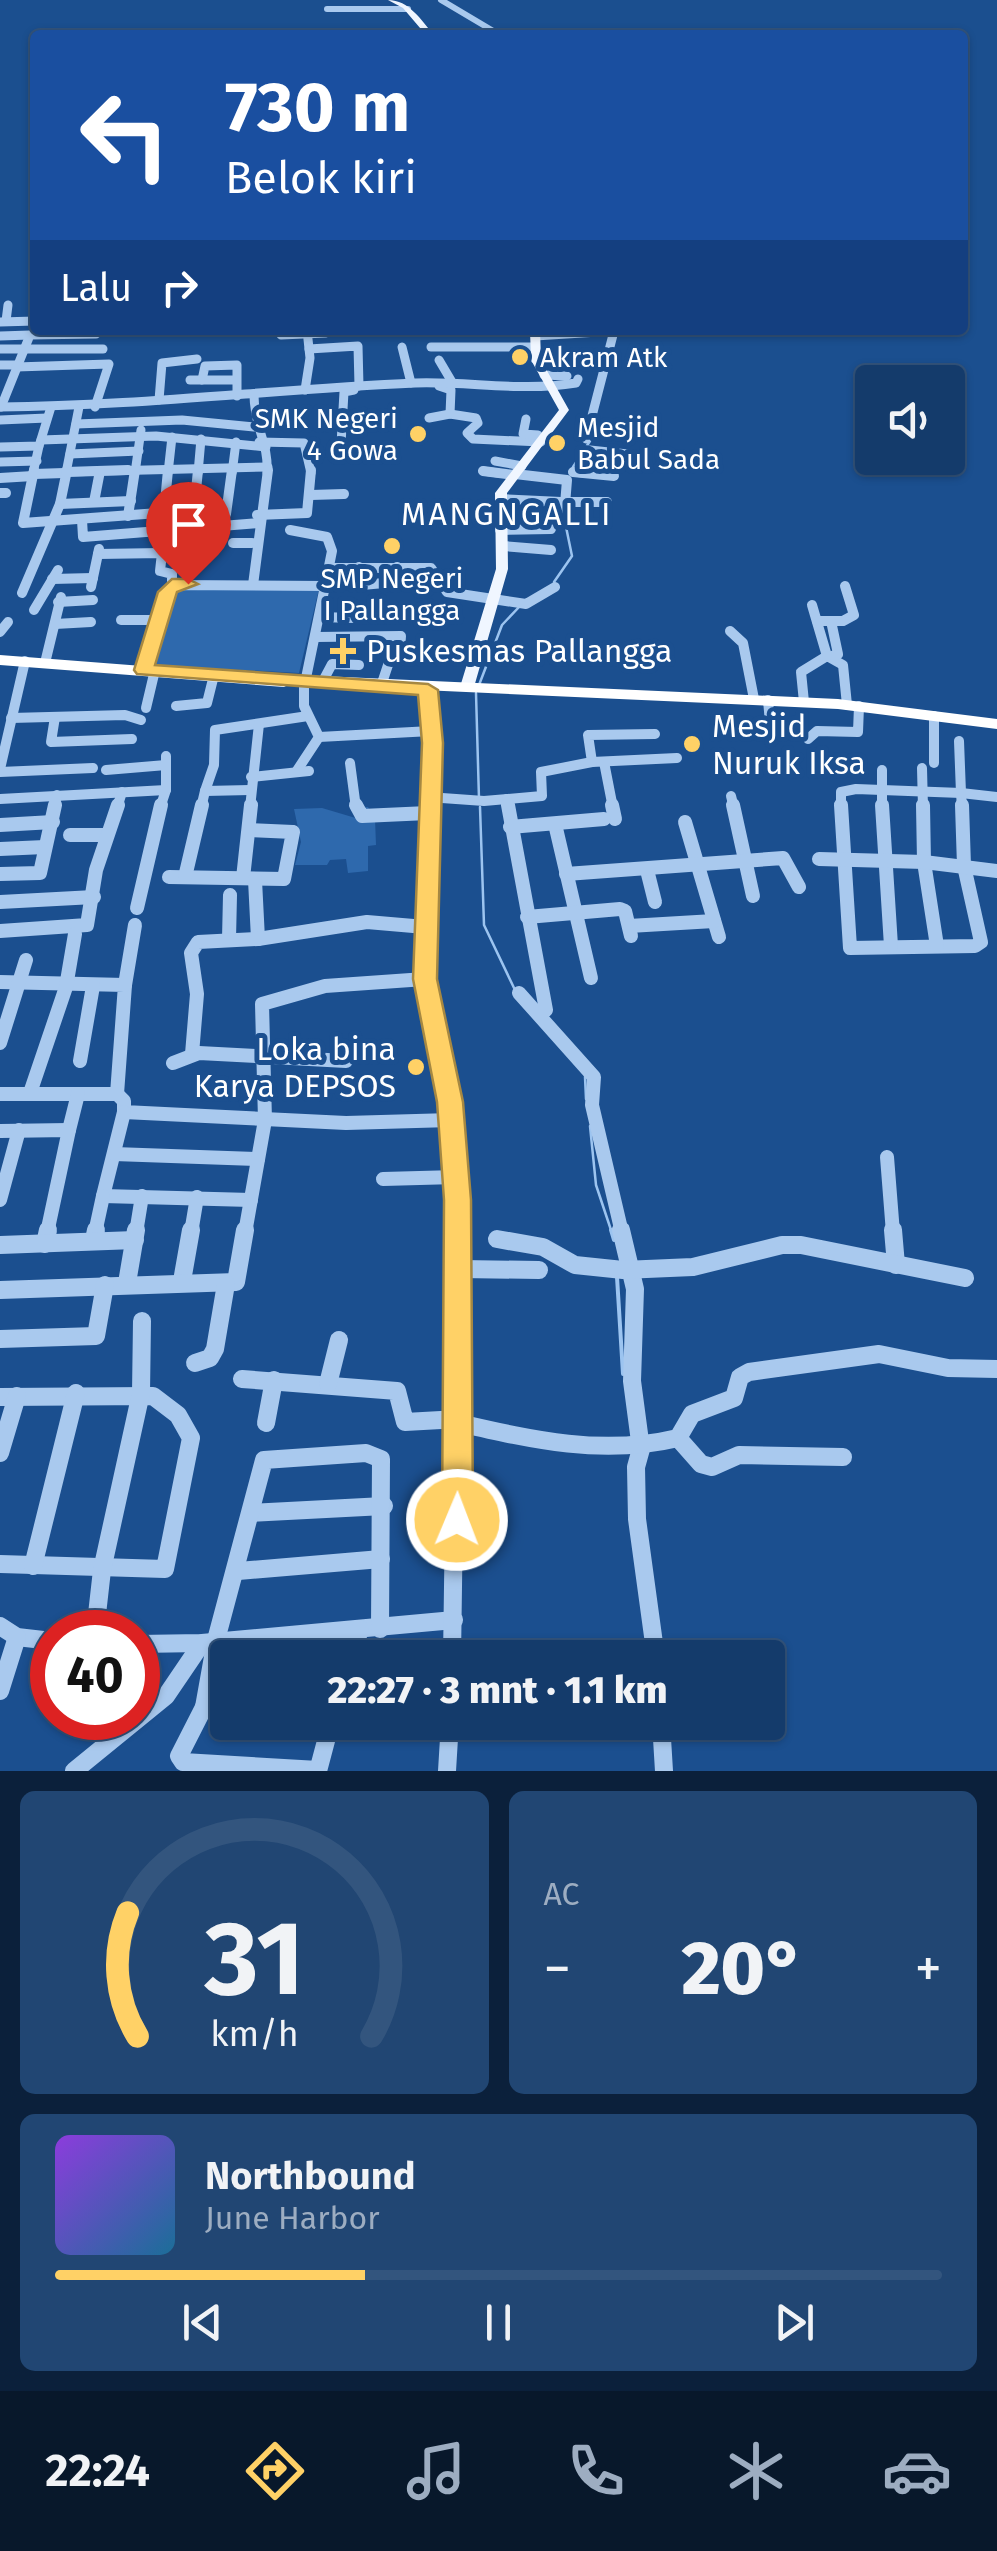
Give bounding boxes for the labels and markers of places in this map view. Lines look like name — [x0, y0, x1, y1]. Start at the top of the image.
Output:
place label: Akram Atk — [540, 341, 668, 374]
marker: Akram Atk — [509, 346, 531, 368]
place label: SMK Negeri 4 Gowa — [255, 402, 398, 467]
place label: Mesjid Babul Sada — [577, 411, 720, 476]
marker: SMK Negeri 4 Gowa — [407, 423, 429, 445]
marker: Mesjid Babul Sada — [546, 432, 568, 454]
pin — [146, 482, 231, 585]
marker: SMP Negeri I Pallangga — [381, 535, 403, 557]
place label: SMP Negeri I Pallangga — [321, 562, 463, 627]
place label: Puskesmas Pallangga — [366, 632, 672, 670]
marker: Puskesmas Pallangga — [330, 638, 356, 664]
place label: Mesjid Nuruk Iksa — [712, 707, 866, 782]
marker: Mesjid Nuruk Iksa — [681, 733, 703, 755]
place label: Loka bina Karya DEPSOS — [194, 1030, 396, 1105]
marker: Loka bina Karya DEPSOS — [405, 1056, 427, 1078]

